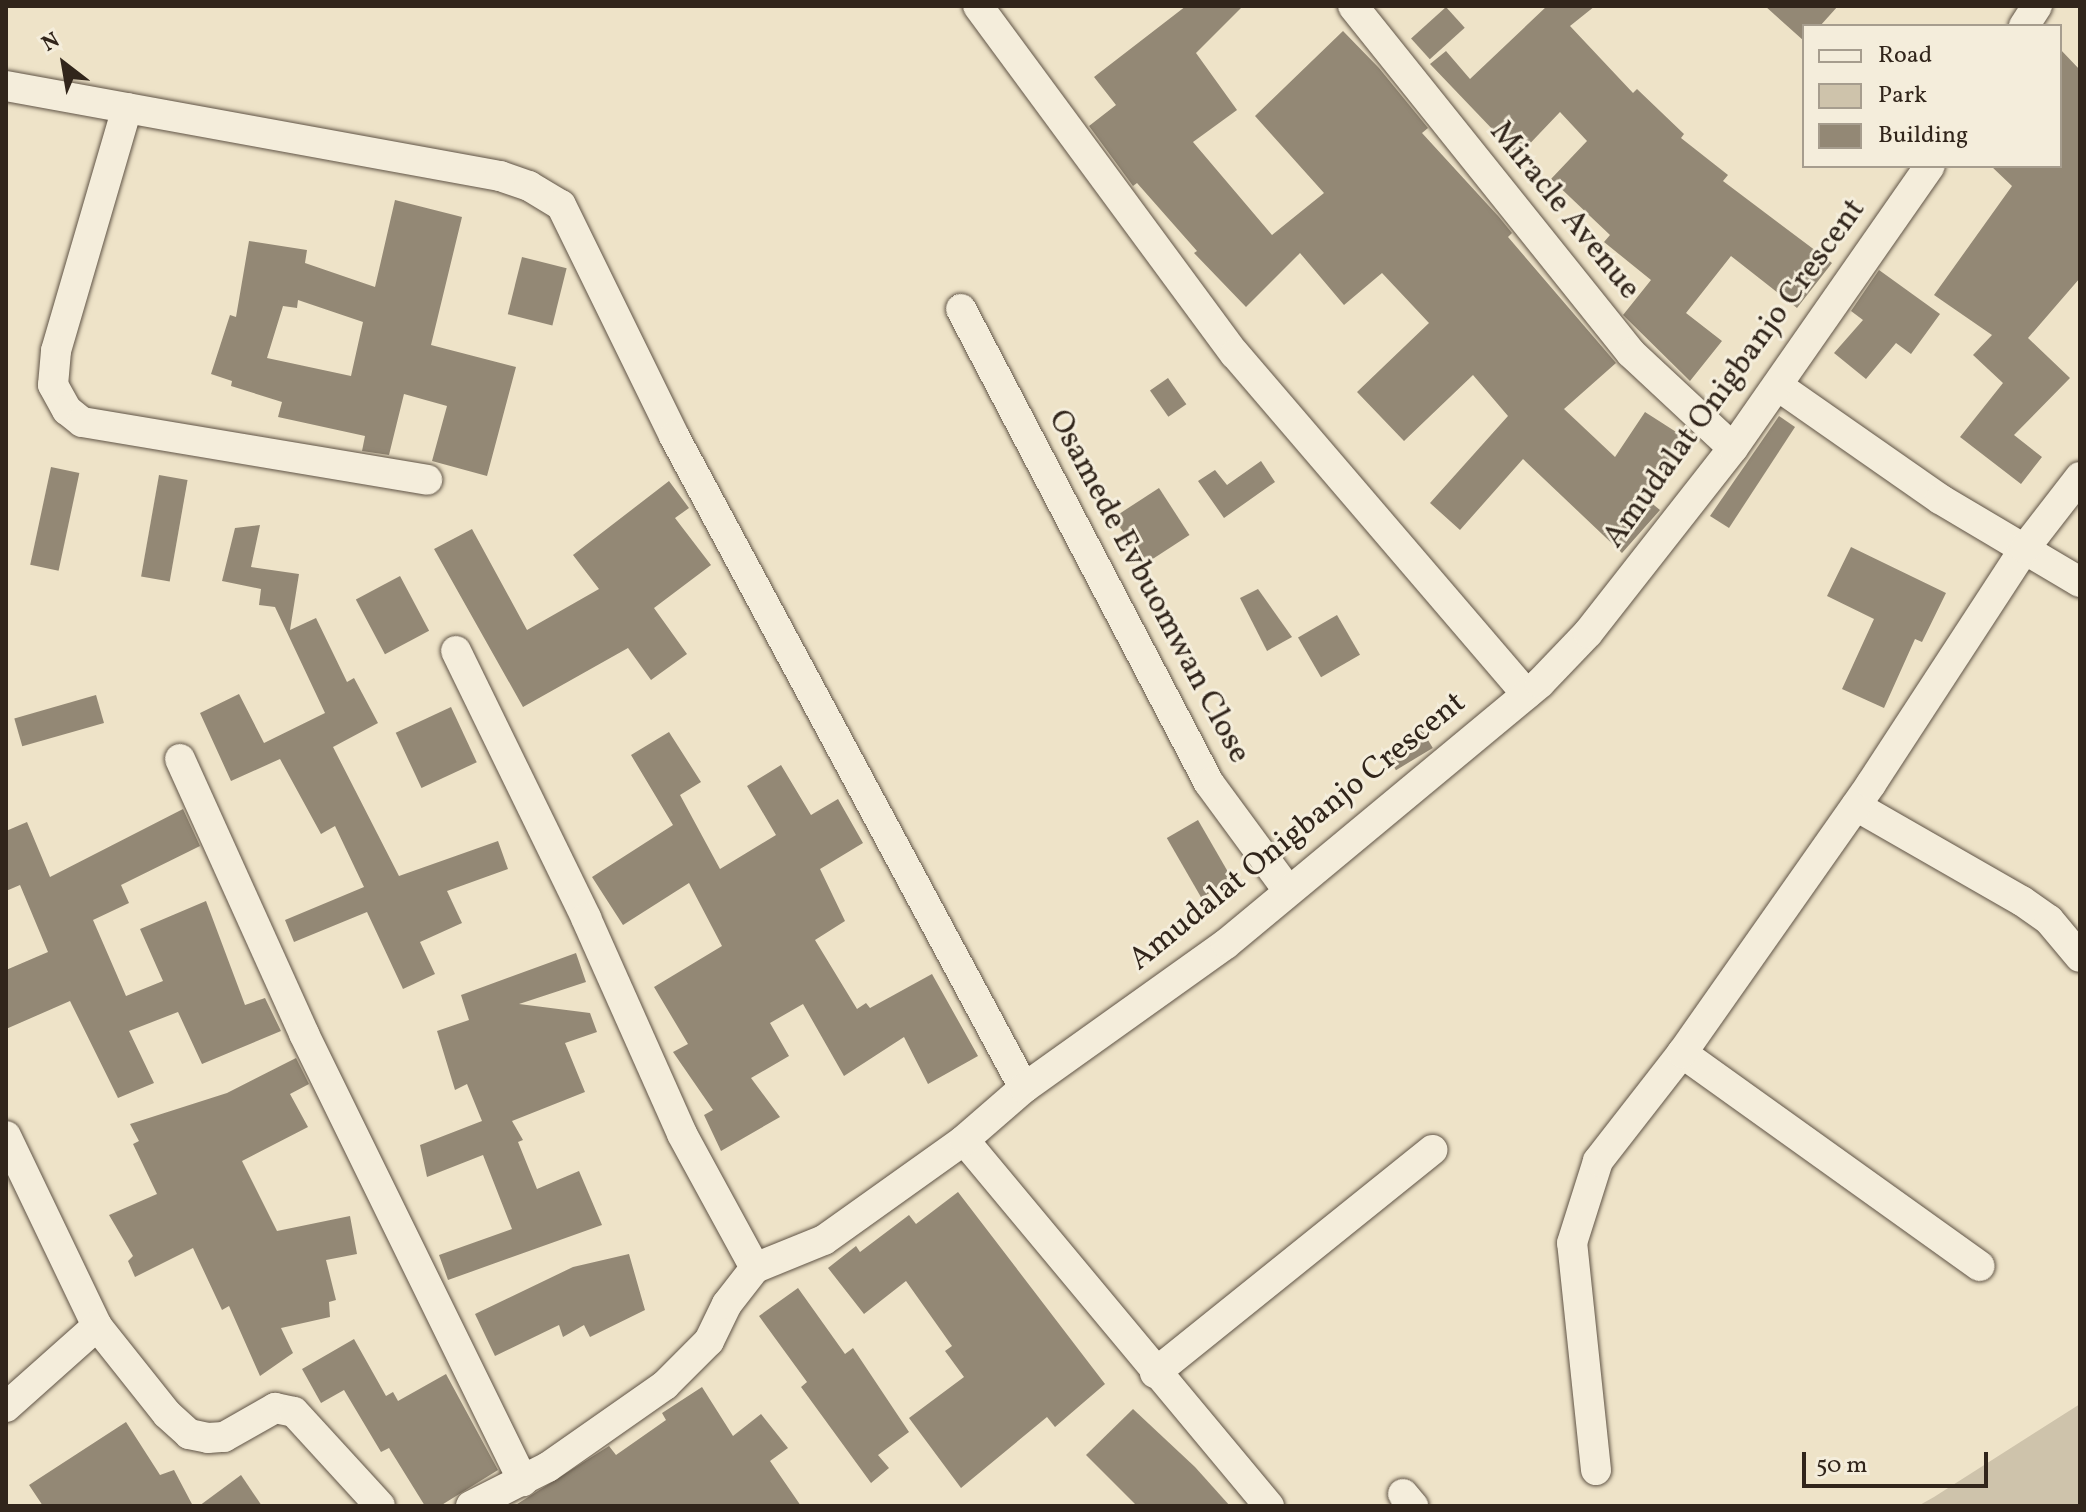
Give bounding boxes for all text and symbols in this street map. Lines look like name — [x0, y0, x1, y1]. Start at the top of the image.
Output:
north arrow — [24, 24, 104, 104]
legend — [1802, 24, 2062, 168]
text: N — [37, 26, 66, 60]
text: Road — [1878, 39, 1932, 73]
text: Park — [1878, 79, 1927, 113]
street label: Miracle Avenue — [1480, 114, 1648, 308]
text: Building — [1878, 119, 1968, 153]
street label: Amudalat Onigbanjo Crescent — [1595, 192, 1875, 556]
street label: Osamede Evbuomwan Close — [1038, 404, 1258, 770]
street label: Amudalat Onigbanjo Crescent — [1122, 684, 1474, 980]
scale bar — [1806, 1436, 1992, 1486]
text: 50 m — [1816, 1449, 1868, 1483]

